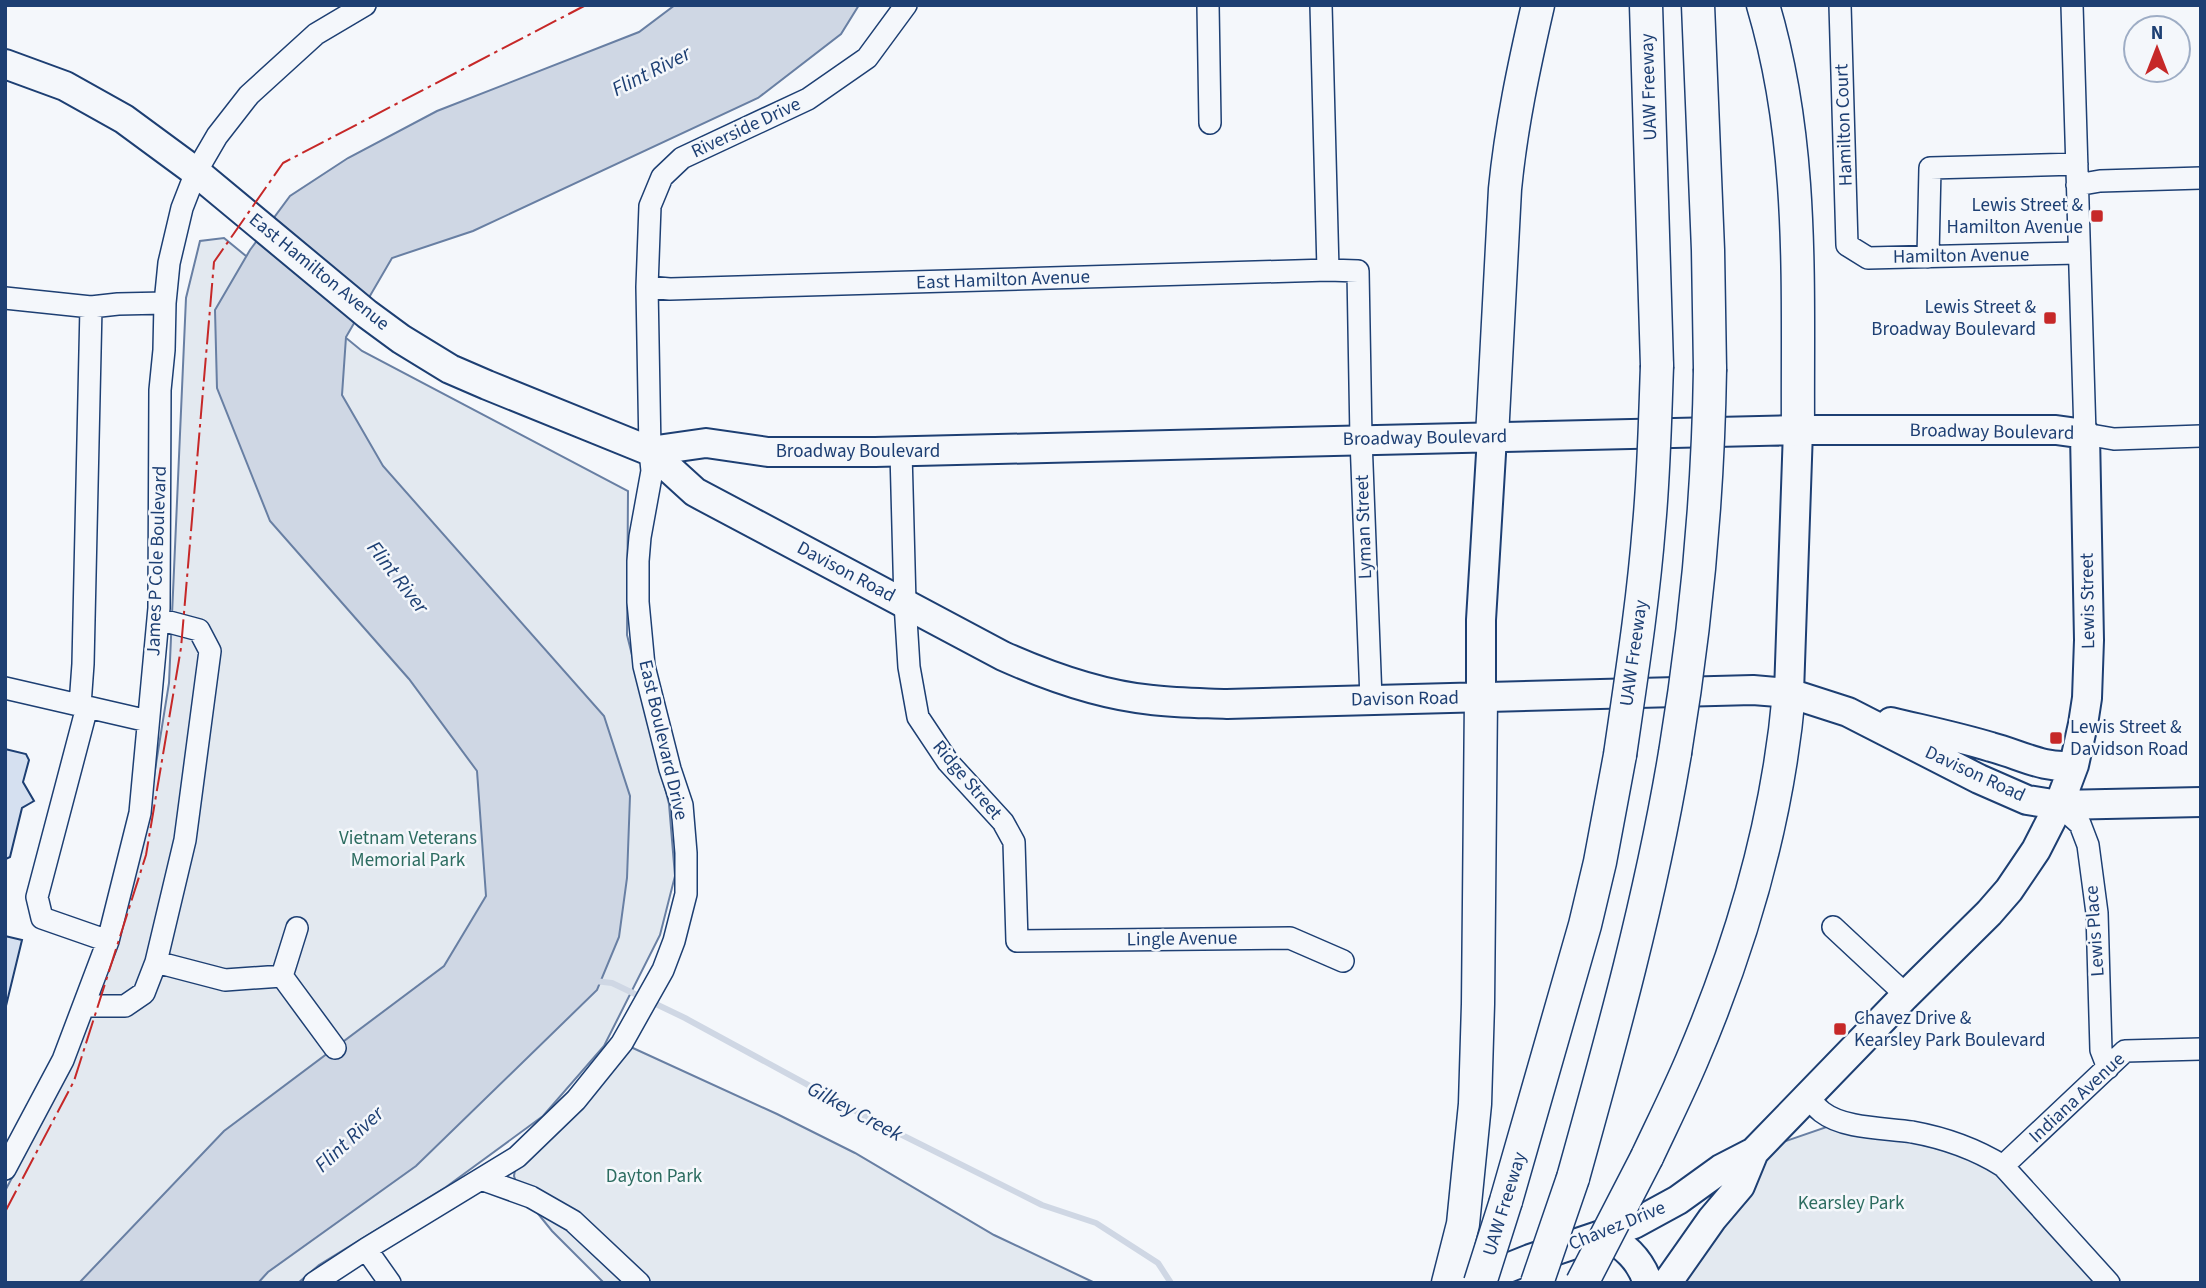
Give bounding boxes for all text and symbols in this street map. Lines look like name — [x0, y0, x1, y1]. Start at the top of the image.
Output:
north arrow — [2122, 14, 2192, 84]
text: N — [2151, 20, 2163, 47]
street label: UAW Freeway — [1634, 33, 1664, 141]
water label: Flint River — [606, 38, 697, 104]
street label: Hamilton Court — [1828, 63, 1860, 187]
street label: Riverside Drive — [687, 91, 805, 165]
place label: Lewis Street & Hamilton Avenue — [1947, 192, 2083, 241]
street label: East Hamilton Avenue — [243, 207, 395, 337]
marker: Lewis Street & Hamilton Avenue — [2089, 208, 2105, 224]
street label: Hamilton Avenue — [1893, 241, 2029, 271]
street label: East Hamilton Avenue — [916, 263, 1090, 297]
place label: Lewis Street & Broadway Boulevard — [1871, 294, 2036, 343]
marker: Lewis Street & Broadway Boulevard — [2042, 310, 2058, 326]
street label: Broadway Boulevard — [1909, 417, 2075, 447]
street label: Broadway Boulevard — [1342, 423, 1508, 453]
street label: Broadway Boulevard — [776, 438, 940, 465]
street label: James P Cole Boulevard — [140, 465, 174, 657]
street label: Lyman Street — [1349, 474, 1379, 580]
water label: Flint River — [360, 534, 437, 621]
street label: Davison Road — [792, 535, 900, 609]
street label: Lewis Street — [2074, 552, 2102, 649]
street label: UAW Freeway — [1613, 598, 1655, 708]
street label: East Boulevard Drive — [631, 657, 695, 823]
street label: Davison Road — [1351, 685, 1459, 713]
place label: Lewis Street & Davidson Road — [2070, 714, 2189, 763]
marker: Lewis Street & Davidson Road — [2048, 730, 2064, 746]
street label: Ridge Street — [926, 734, 1009, 826]
street label: Davison Road — [1920, 739, 2030, 809]
park label: Vietnam Veterans Memorial Park — [339, 825, 477, 874]
street label: Lewis Place — [2078, 884, 2112, 978]
street label: Lingle Avenue — [1127, 925, 1237, 953]
place label: Chavez Drive & Kearsley Park Boulevard — [1854, 1005, 2046, 1054]
marker: Chavez Drive & Kearsley Park Boulevard — [1832, 1021, 1848, 1037]
street label: Indiana Avenue — [2023, 1046, 2131, 1150]
water label: Gilkey Creek — [802, 1073, 909, 1149]
water label: Flint River — [308, 1098, 391, 1179]
street label: UAW Freeway — [1476, 1149, 1534, 1259]
park label: Dayton Park — [606, 1163, 703, 1190]
park label: Kearsley Park — [1798, 1190, 1905, 1217]
street label: Chavez Drive — [1565, 1194, 1669, 1258]

